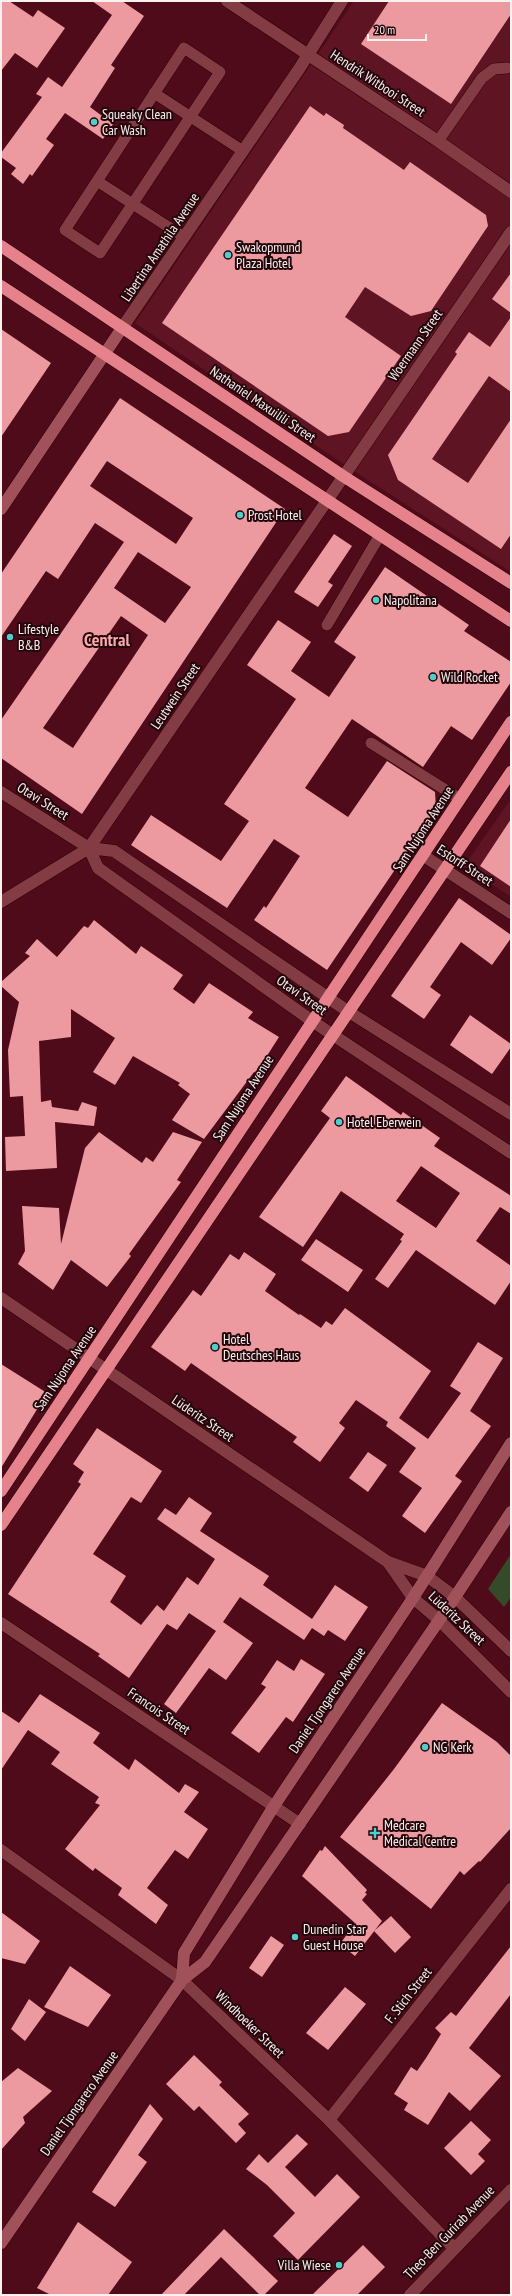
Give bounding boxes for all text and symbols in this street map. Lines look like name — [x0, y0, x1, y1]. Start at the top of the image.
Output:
scale bar — [368, 16, 426, 42]
text: 20 m — [374, 22, 395, 37]
street label: Hendrik Witbooi Street — [327, 46, 429, 120]
place label: Squeaky Clean Car Wash — [102, 105, 172, 139]
marker: Squeaky Clean Car Wash — [89, 117, 99, 127]
street label: Libertina Amathila Avenue — [117, 189, 203, 305]
place label: Swakopmund Plaza Hotel — [236, 238, 301, 272]
marker: Swakopmund Plaza Hotel — [223, 250, 233, 260]
street label: Woermann Street — [384, 306, 446, 384]
street label: Nathaniel Maxuilili Street — [207, 362, 320, 446]
place label: Prost Hotel — [248, 506, 302, 524]
marker: Prost Hotel — [235, 510, 245, 520]
place label: Napolitana — [384, 591, 437, 609]
marker: Napolitana — [371, 595, 381, 605]
place label: Lifestyle B&B — [18, 620, 59, 654]
district label: Central — [84, 628, 131, 651]
marker: Lifestyle B&B — [5, 632, 15, 642]
street label: Leutwein Street — [146, 659, 204, 733]
place label: Wild Rocket — [441, 668, 498, 686]
marker: Wild Rocket — [428, 672, 438, 682]
street label: Otavi Street — [14, 778, 72, 824]
street label: Sam Nujoma Avenue — [388, 782, 458, 875]
street label: Estorff Street — [433, 840, 497, 890]
street label: Otavi Street — [273, 971, 331, 1019]
street label: Sam Nujoma Avenue — [208, 1051, 278, 1144]
place label: Hotel Eberwein — [347, 1113, 421, 1131]
marker: Hotel Eberwein — [334, 1117, 344, 1127]
street label: Sam Nujoma Avenue — [30, 1322, 100, 1414]
place label: Hotel Deutsches Haus — [223, 1330, 300, 1364]
marker: Hotel Deutsches Haus — [210, 1342, 220, 1352]
street label: Lüderitz Street — [168, 1391, 238, 1445]
street label: Lüderitz Street — [425, 1587, 489, 1649]
street label: Daniel Tjongarero Avenue — [285, 1643, 369, 1757]
street label: Francois Street — [124, 1683, 194, 1739]
place label: NG Kerk — [433, 1738, 472, 1756]
marker: NG Kerk — [420, 1742, 430, 1752]
place label: Medcare Medical Centre — [384, 1816, 456, 1850]
marker: Medcare Medical Centre — [369, 1827, 381, 1839]
place label: Dunedin Star Guest House — [303, 1920, 366, 1954]
marker: Dunedin Star Guest House — [290, 1932, 300, 1942]
street label: F. Stich Street — [380, 1963, 436, 2027]
street label: Windhoeker Street — [212, 1986, 289, 2062]
street label: Daniel Tjongarero Avenue — [36, 2047, 122, 2159]
street label: Theo-Ben Gurirab Avenue — [400, 2181, 498, 2283]
place label: Villa Wiese — [277, 2256, 331, 2274]
marker: Villa Wiese — [334, 2260, 344, 2270]

